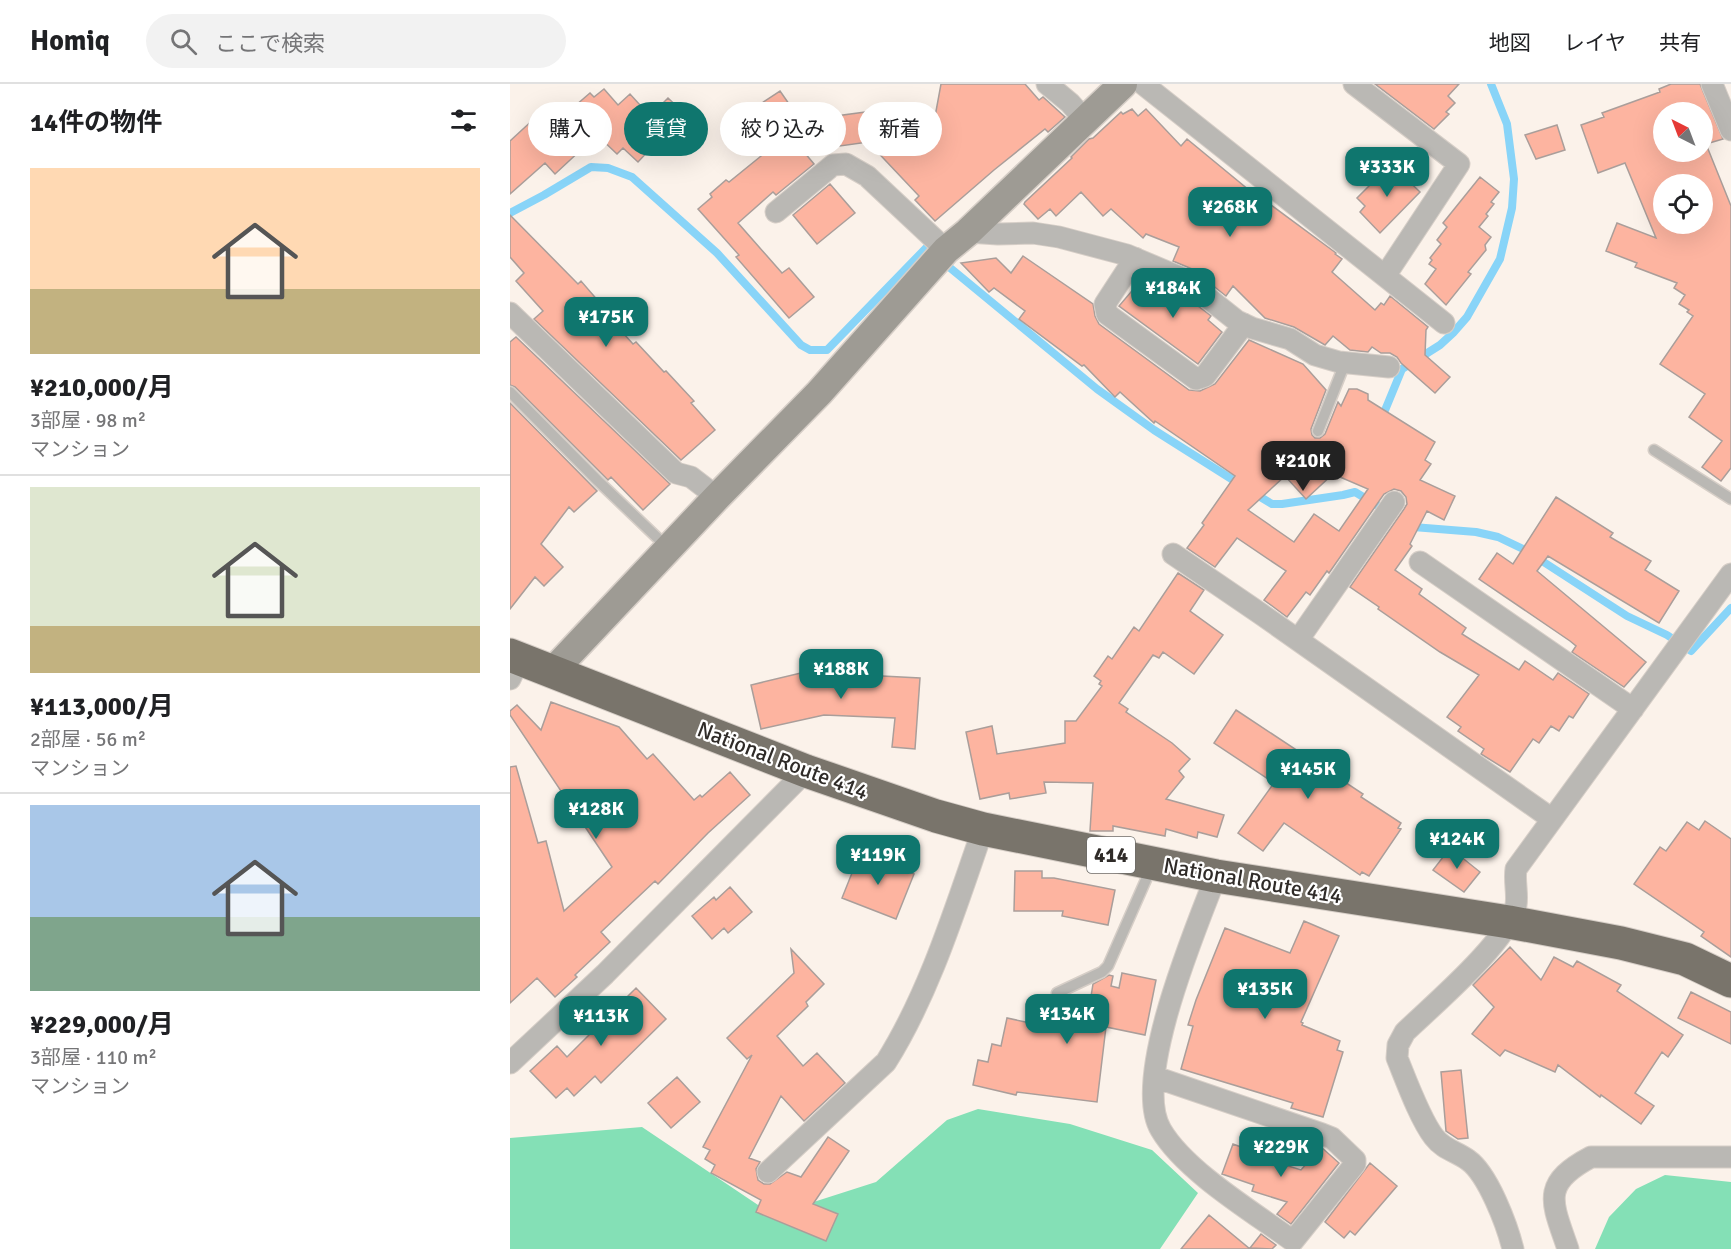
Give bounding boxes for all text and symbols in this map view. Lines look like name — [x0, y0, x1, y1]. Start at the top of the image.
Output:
search box — [146, 14, 566, 68]
text: Homiq — [30, 24, 110, 58]
icon: search — [167, 25, 200, 58]
text: ここで検索 — [215, 30, 325, 57]
text: 地図 — [1489, 30, 1531, 56]
text: レイヤ — [1564, 30, 1626, 56]
text: 共有 — [1659, 30, 1701, 56]
chip: 購入 — [528, 102, 612, 156]
chip: 賃貸 — [624, 102, 708, 156]
chip: 絞り込み — [720, 102, 846, 156]
chip: 新着 — [858, 102, 942, 156]
north arrow — [1653, 102, 1713, 162]
map controls — [1653, 102, 1713, 234]
icon: filters — [447, 104, 480, 137]
text: 14件の物件 — [30, 107, 162, 139]
pin: ¥333K — [1345, 147, 1429, 198]
text: ¥333K — [1359, 154, 1415, 179]
button: locate — [1653, 174, 1713, 234]
pin: ¥268K — [1188, 187, 1272, 238]
text: ¥268K — [1202, 194, 1258, 219]
icon: home — [201, 207, 309, 315]
pin: ¥184K — [1131, 268, 1215, 319]
text: ¥184K — [1145, 275, 1201, 300]
pin: ¥175K — [564, 297, 648, 348]
text: ¥175K — [578, 304, 634, 329]
text: ¥210,000/月 — [30, 372, 174, 404]
text: 3部屋 · 98 m² — [30, 408, 146, 433]
text: マンション — [30, 437, 130, 462]
pin: ¥210K — [1261, 441, 1345, 492]
text: ¥210K — [1275, 448, 1331, 473]
icon: home — [201, 526, 309, 634]
pin: ¥188K — [799, 649, 883, 700]
text: ¥188K — [813, 656, 869, 681]
text: ¥113,000/月 — [30, 691, 174, 723]
street label: National Route 414 — [694, 715, 872, 806]
text: 2部屋 · 56 m² — [30, 727, 146, 752]
pin: ¥145K — [1266, 749, 1350, 800]
text: マンション — [30, 756, 130, 781]
text: ¥145K — [1280, 756, 1336, 781]
pin: ¥128K — [554, 789, 638, 840]
text: ¥128K — [568, 796, 624, 821]
pin: ¥124K — [1415, 819, 1499, 870]
text: ¥124K — [1429, 826, 1485, 851]
pin: ¥119K — [836, 835, 920, 886]
road number: 414 — [1087, 837, 1135, 873]
text: ¥119K — [850, 842, 906, 867]
icon: home — [201, 844, 309, 952]
street label: National Route 414 — [1161, 851, 1344, 910]
pin: ¥135K — [1223, 969, 1307, 1020]
text: ¥135K — [1237, 976, 1293, 1001]
pin: ¥134K — [1025, 994, 1109, 1045]
pin: ¥113K — [559, 996, 643, 1047]
text: ¥134K — [1039, 1001, 1095, 1026]
text: ¥113K — [573, 1003, 629, 1028]
text: ¥229,000/月 — [30, 1009, 174, 1041]
text: 3部屋 · 110 m² — [30, 1045, 157, 1070]
text: マンション — [30, 1074, 130, 1099]
pin: ¥229K — [1239, 1127, 1323, 1178]
text: ¥229K — [1253, 1134, 1309, 1159]

